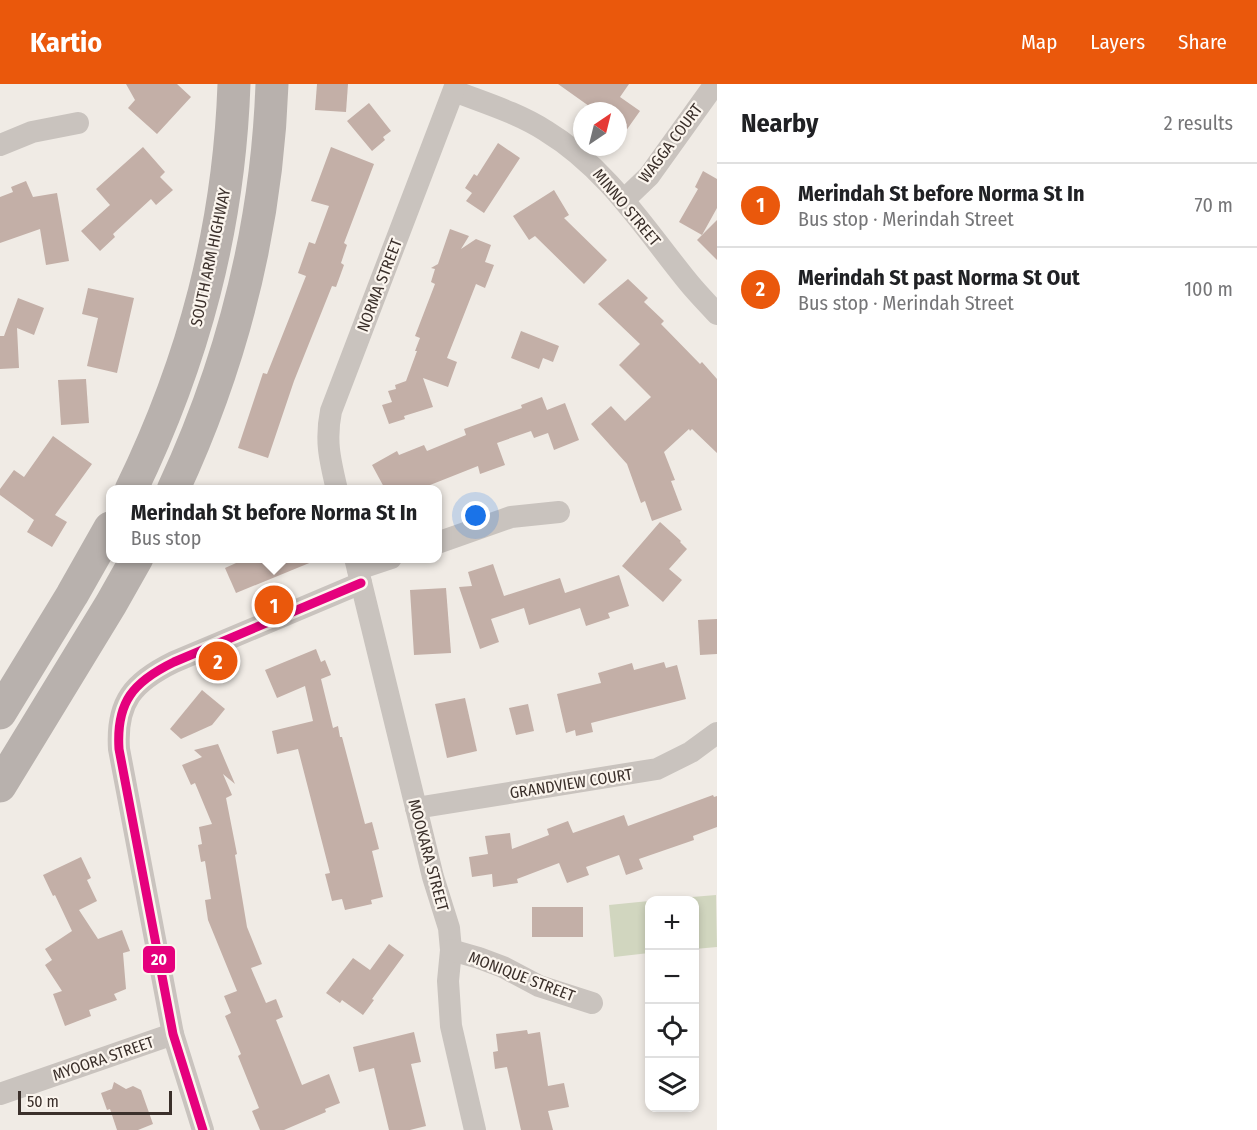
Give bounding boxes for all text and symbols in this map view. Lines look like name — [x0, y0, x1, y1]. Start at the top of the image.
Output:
text: Kartio — [30, 26, 102, 59]
text: Map — [1021, 29, 1057, 55]
text: Layers — [1090, 29, 1145, 55]
text: Share — [1178, 29, 1227, 55]
street label: WAGGA COURT — [635, 100, 707, 186]
north arrow — [573, 102, 627, 156]
text: Nearby — [741, 108, 818, 139]
text: 2 results — [1164, 111, 1233, 135]
street label: MINNO STREET — [589, 165, 665, 250]
text: Merindah St before Norma St In — [798, 180, 1085, 207]
street label: SOUTH ARM HIGHWAY — [187, 186, 234, 328]
text: 1 — [756, 193, 765, 217]
text: 70 m — [1195, 193, 1233, 217]
text: Bus stop · Merindah Street — [798, 207, 1014, 231]
street label: NORMA STREET — [353, 235, 406, 334]
text: Merindah St past Norma St Out — [798, 264, 1080, 291]
text: 2 — [756, 277, 765, 301]
text: 100 m — [1184, 277, 1233, 301]
text: Bus stop · Merindah Street — [798, 291, 1014, 315]
popup — [106, 485, 442, 563]
text: Merindah St before Norma St In — [131, 499, 417, 526]
your location — [461, 501, 490, 530]
text: Bus stop — [131, 526, 201, 550]
pin: 1 — [254, 582, 294, 628]
pin: 2 — [198, 638, 238, 684]
street label: GRANDVIEW COURT — [508, 764, 634, 803]
street label: MOOKARA STREET — [404, 797, 453, 914]
map controls — [645, 896, 699, 1112]
button: + — [645, 896, 699, 950]
line badge: 20 — [142, 945, 176, 974]
street label: MONIQUE STREET — [466, 948, 578, 1006]
text: 20 — [150, 950, 167, 969]
button: − — [645, 950, 699, 1004]
button: locate — [645, 1004, 699, 1058]
street label: MYOORA STREET — [50, 1032, 157, 1085]
button: layers — [645, 1058, 699, 1112]
scale bar — [18, 1088, 172, 1116]
text: 50 m — [27, 1092, 59, 1111]

